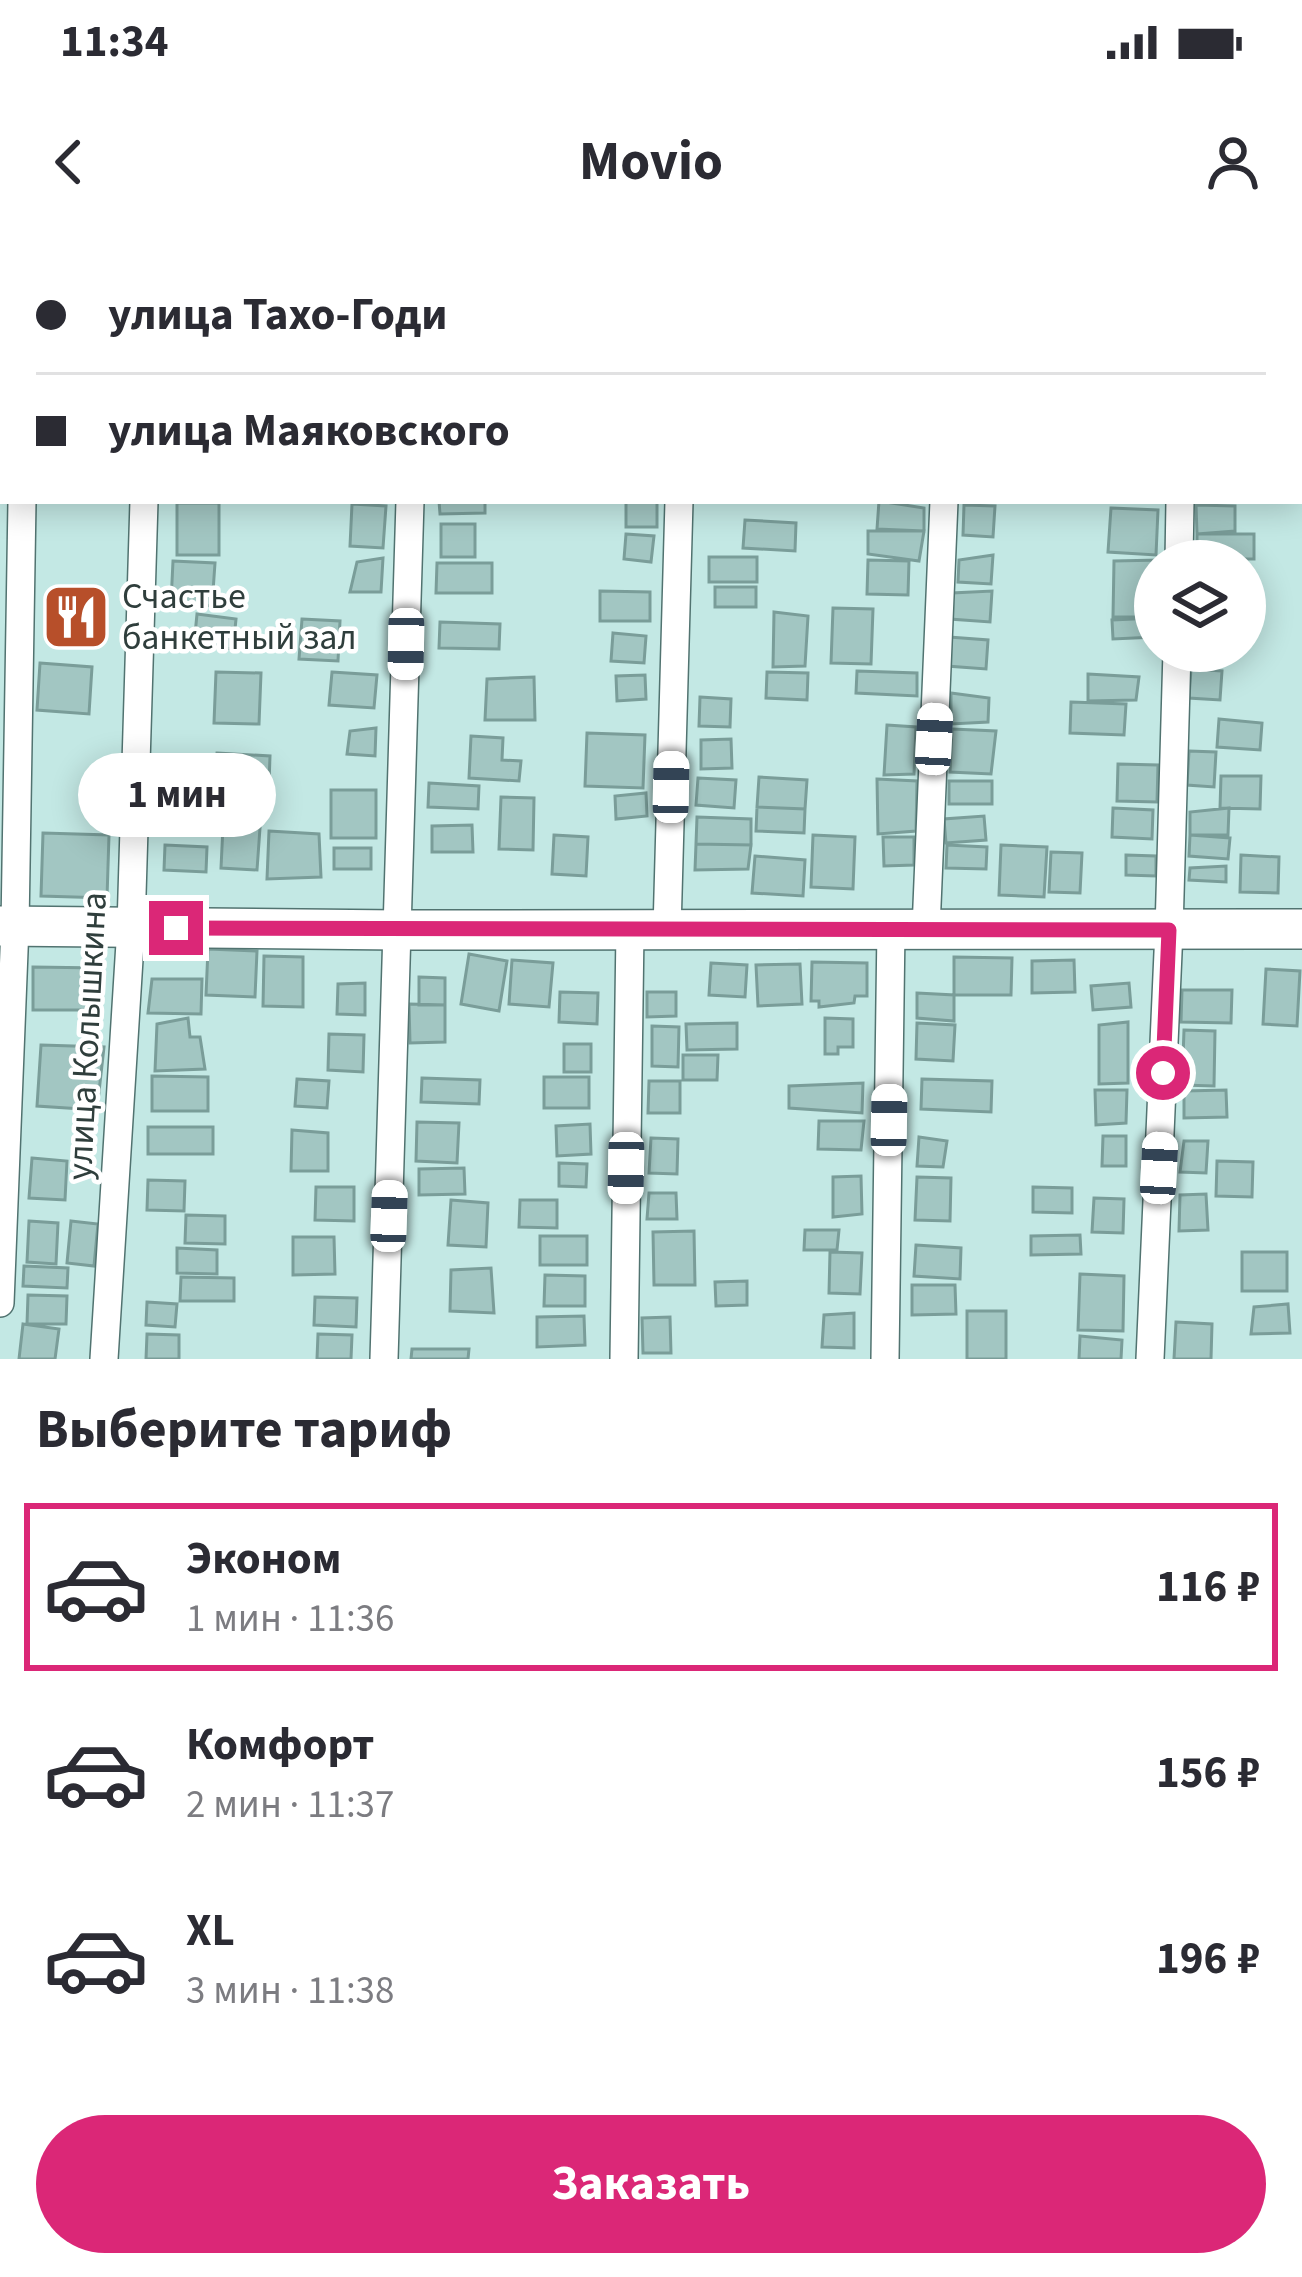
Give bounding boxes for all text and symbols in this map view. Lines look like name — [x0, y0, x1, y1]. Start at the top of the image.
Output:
text: 11:34 — [60, 10, 169, 74]
text: Movio — [579, 124, 723, 201]
icon: back — [36, 129, 102, 195]
icon: person — [1200, 129, 1266, 195]
text: улица Тахо-Годи — [108, 283, 447, 347]
text: улица Маяковского — [108, 399, 510, 463]
map controls — [1134, 540, 1266, 672]
button: layers — [1134, 540, 1266, 672]
place label: Счастье банкетный зал — [122, 571, 357, 663]
restaurant icon: Счастье банкетный зал — [41, 582, 111, 652]
car — [387, 608, 425, 680]
car — [914, 702, 954, 776]
car — [652, 751, 690, 823]
callout: 1 мин — [77, 754, 275, 838]
text: 1 мин — [127, 767, 227, 823]
street label: улица Колышкина — [54, 891, 120, 1181]
route end — [149, 901, 203, 955]
route start — [1136, 1046, 1190, 1100]
car — [870, 1084, 908, 1156]
car — [1139, 1131, 1179, 1205]
car — [607, 1132, 645, 1204]
car — [370, 1179, 408, 1253]
text: Выберите тариф — [36, 1392, 452, 1469]
text: Эконом — [186, 1527, 342, 1591]
icon: car — [42, 1533, 150, 1641]
text: 116 ₽ — [1156, 1555, 1260, 1619]
text: 1 мин · 11:36 — [186, 1591, 394, 1647]
text: Комфорт — [186, 1713, 374, 1777]
icon: car — [42, 1719, 150, 1827]
text: 156 ₽ — [1156, 1741, 1260, 1805]
text: 2 мин · 11:37 — [186, 1777, 394, 1833]
text: XL — [186, 1899, 235, 1963]
icon: car — [42, 1905, 150, 2013]
text: 196 ₽ — [1156, 1927, 1260, 1991]
text: 3 мин · 11:38 — [186, 1963, 394, 2019]
button: Заказать — [36, 2115, 1266, 2253]

